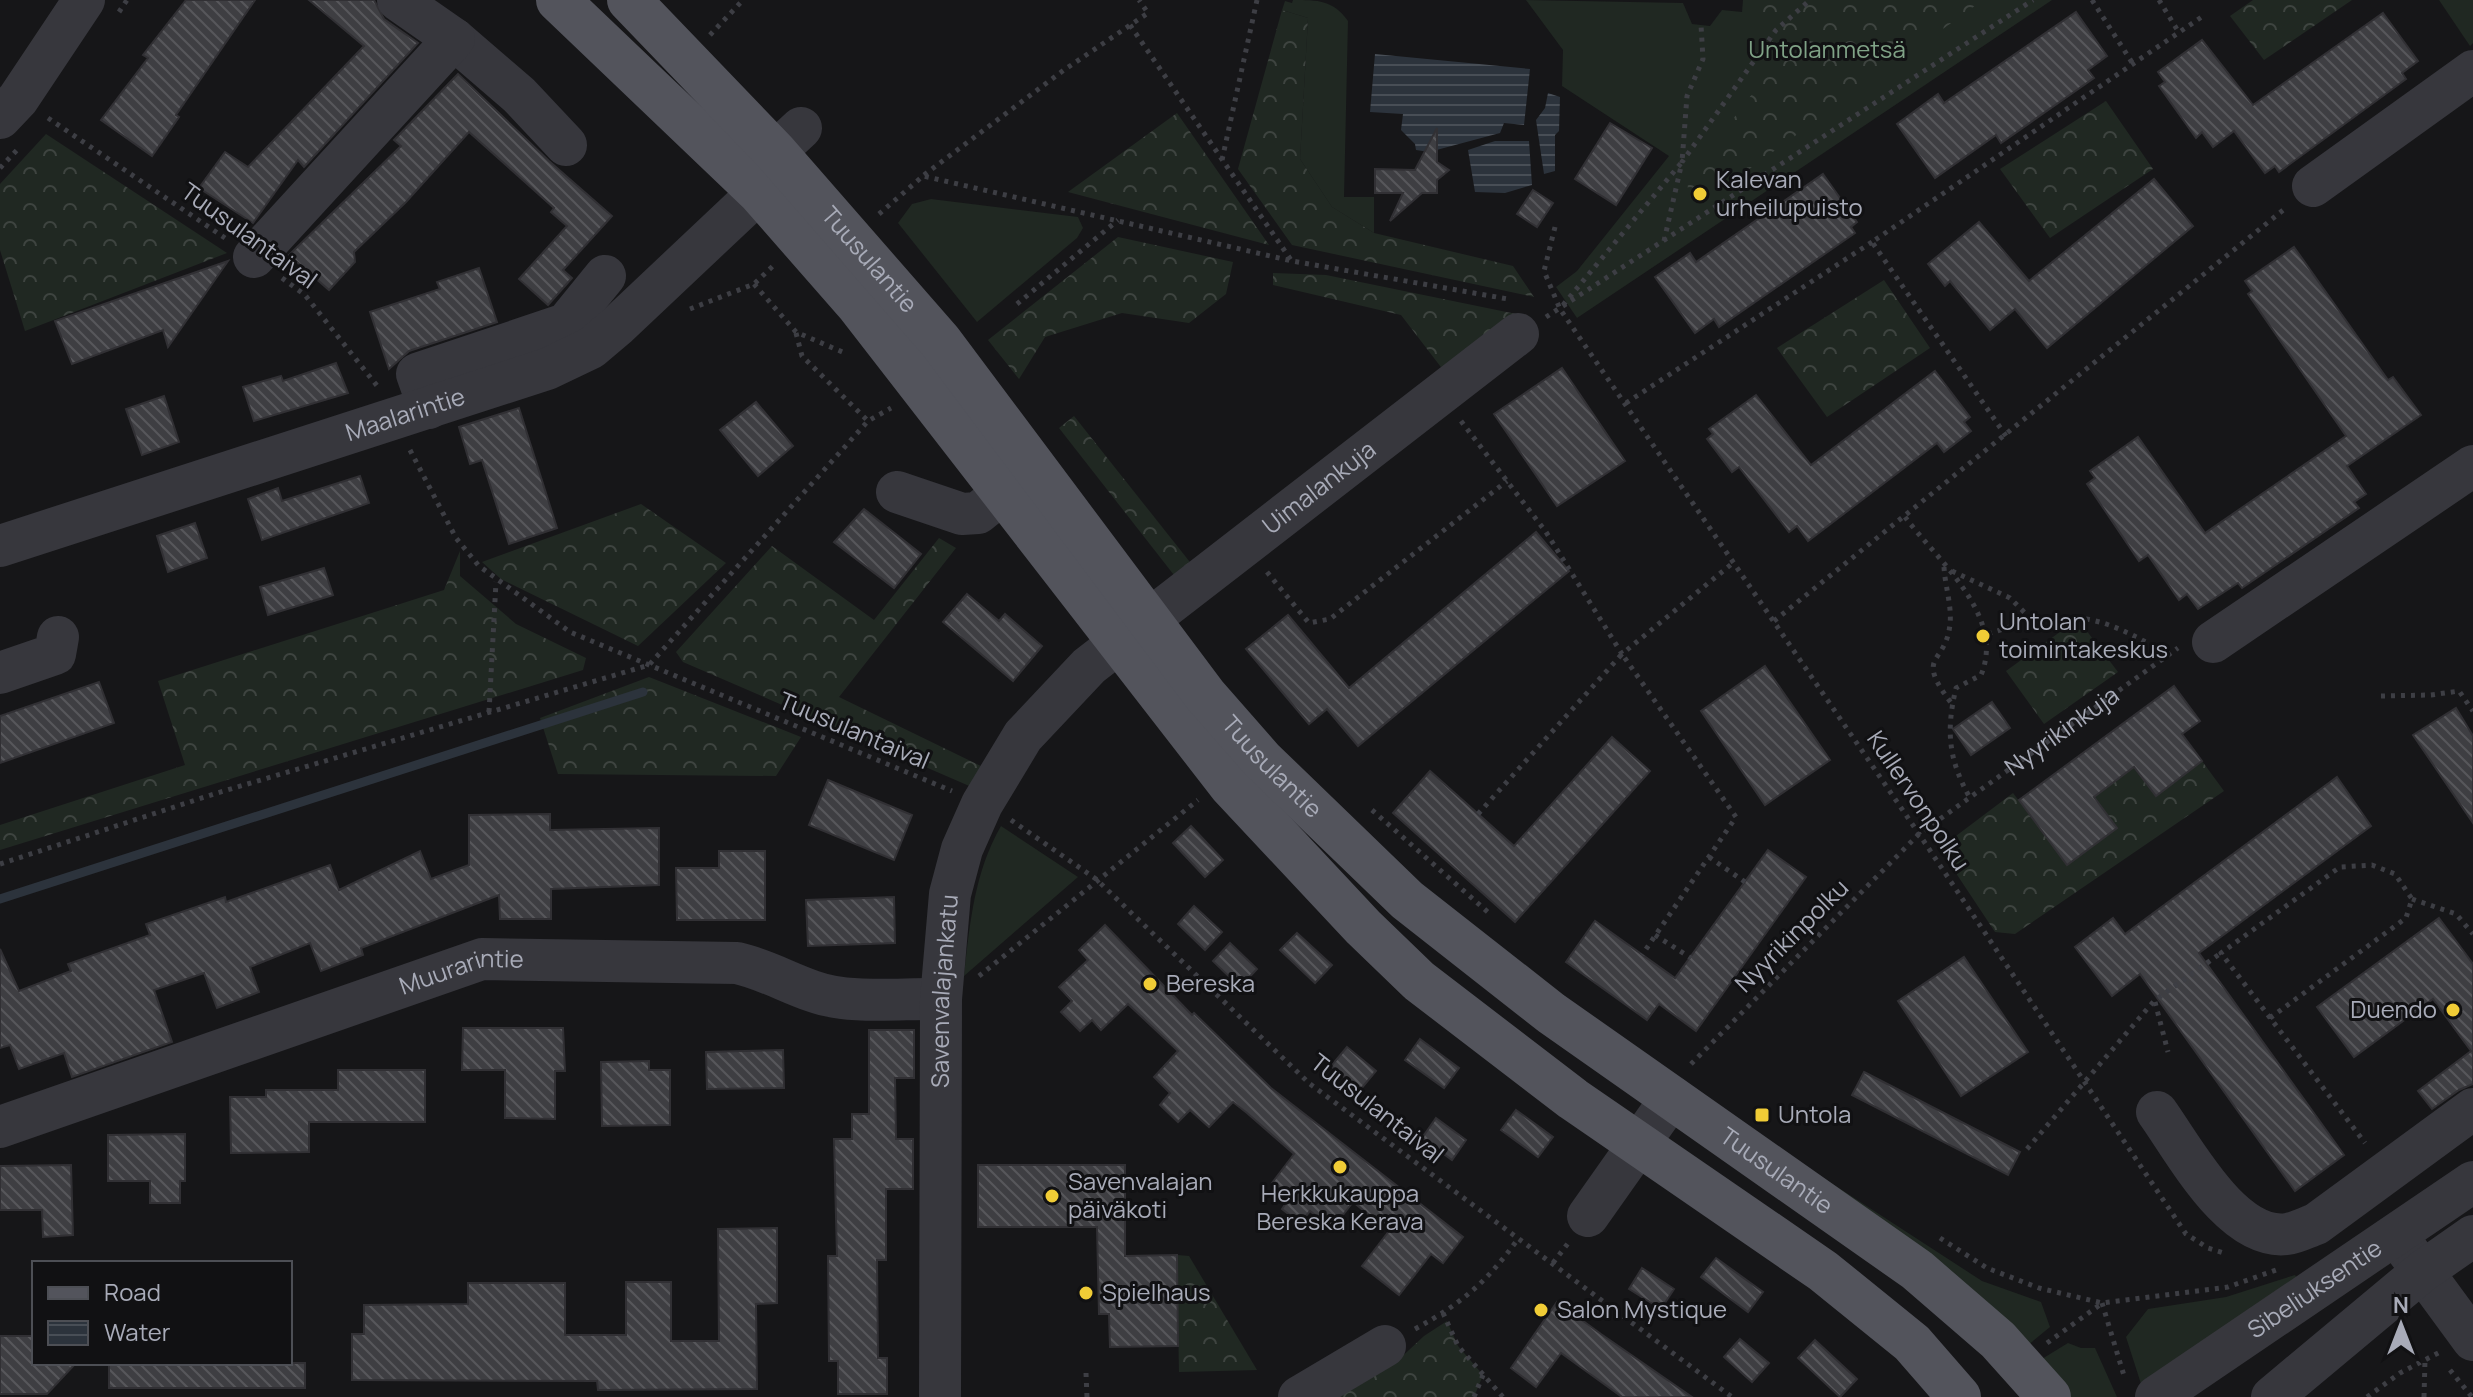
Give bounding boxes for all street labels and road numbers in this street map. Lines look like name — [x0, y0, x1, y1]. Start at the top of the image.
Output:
street label: Tuusulantaival — [175, 174, 325, 295]
street label: Tuusulantie — [815, 199, 926, 319]
street label: Maalarintie — [341, 379, 469, 448]
street label: Uimalankuja — [1255, 432, 1382, 541]
street label: Nyyrikinkuja — [1997, 678, 2125, 782]
street label: Tuusulantaival — [774, 683, 935, 776]
street label: Tuusulantie — [1215, 708, 1330, 824]
street label: Kullervonpolku — [1860, 724, 1978, 876]
street label: Nyyrikinpolku — [1727, 871, 1855, 999]
street label: Savenvalajankatu — [923, 893, 965, 1088]
street label: Muurarintie — [394, 941, 524, 1002]
street label: Tuusulantaival — [1304, 1045, 1451, 1170]
street label: Tuusulantie — [1714, 1119, 1840, 1221]
street label: Sibeliuksentie — [2240, 1231, 2388, 1345]

